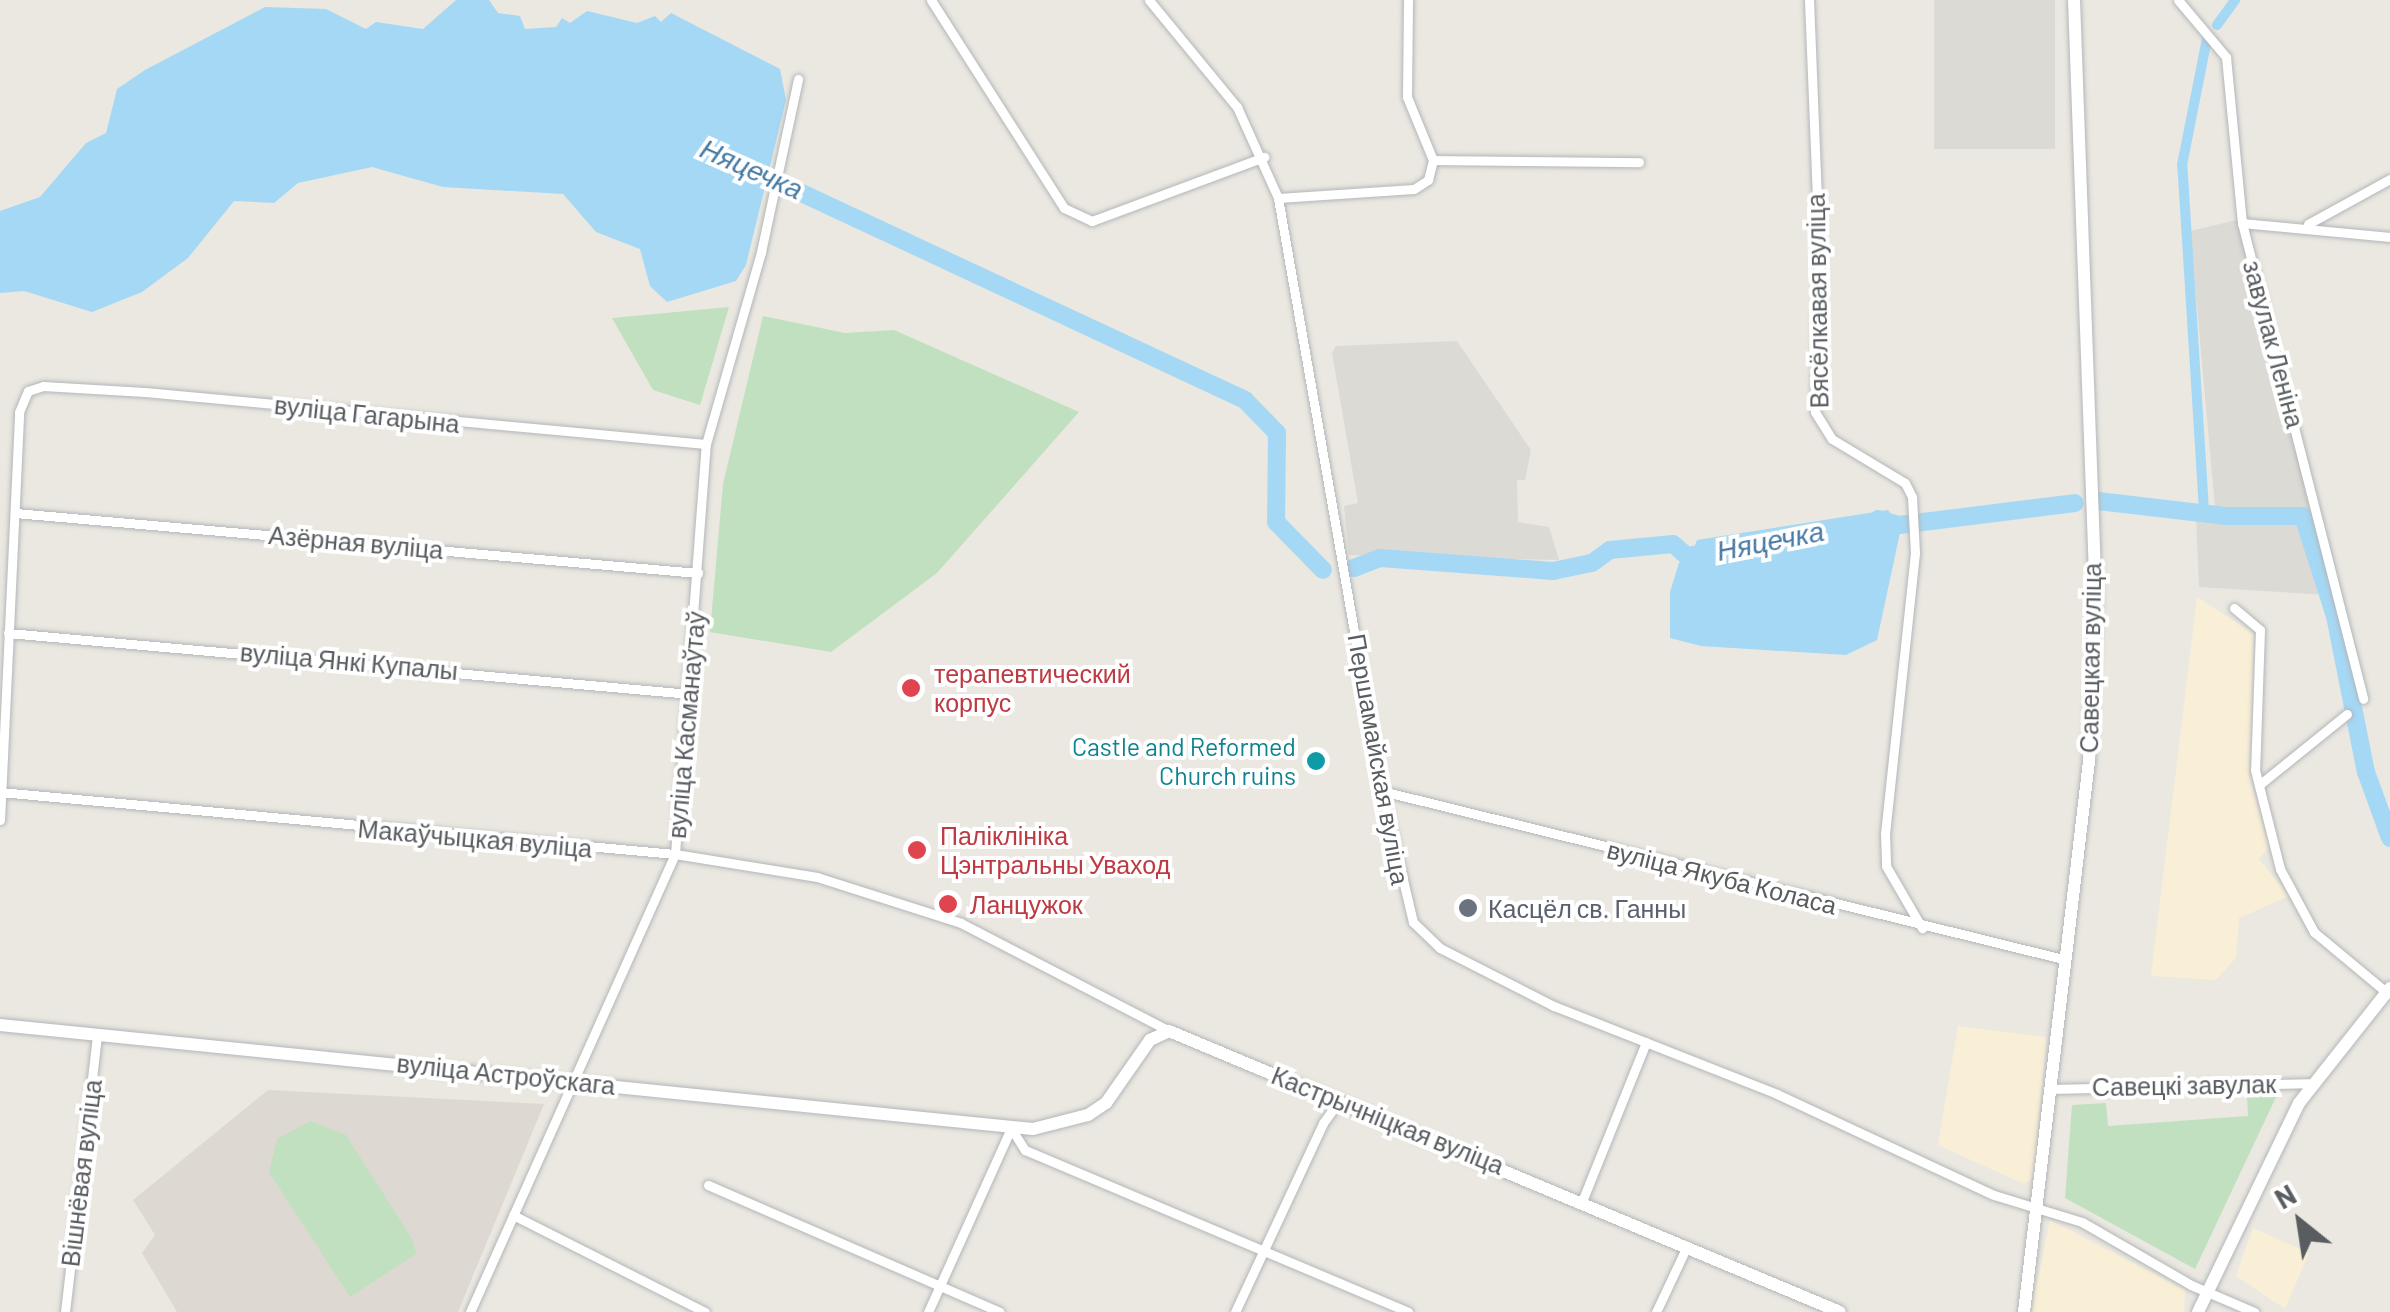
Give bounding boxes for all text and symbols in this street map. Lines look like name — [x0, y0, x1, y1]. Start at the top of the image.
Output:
water label: Няцечка — [696, 131, 808, 205]
street label: Вясёлкавая вуліца — [1800, 193, 1834, 409]
street label: завулак Леніна — [2237, 257, 2311, 431]
street label: вуліца Гагарына — [273, 389, 461, 439]
water label: Няцечка — [1714, 513, 1826, 567]
street label: Азёрная вуліца — [267, 519, 445, 565]
street label: Савецкая вуліца — [2073, 563, 2107, 753]
street label: вуліца Касманаўтаў — [661, 610, 711, 840]
street label: Першамайская вуліца — [1342, 631, 1416, 887]
street label: вуліца Янкі Купалы — [239, 637, 459, 685]
place label: терапевтический корпус — [934, 659, 1131, 718]
marker: терапевтический корпус — [898, 675, 924, 701]
place label: Castle and Reformed Church ruins — [1072, 732, 1296, 791]
marker: Castle and Reformed Church ruins — [1305, 750, 1327, 772]
street label: Макаўчыцкая вуліца — [357, 813, 593, 863]
place label: Паліклініка Цэнтральны Уваход — [940, 821, 1170, 880]
street label: вуліца Якуба Коласа — [1604, 834, 1840, 920]
marker: Паліклініка Цэнтральны Уваход — [904, 837, 930, 863]
place label: Ланцужок — [970, 889, 1083, 919]
marker: Ланцужок — [935, 891, 961, 917]
place label: Касцёл св. Ганны — [1488, 893, 1686, 923]
marker: Касцёл св. Ганны — [1457, 897, 1479, 919]
street label: вуліца Астроўскага — [395, 1048, 617, 1100]
street label: Кастрычніцкая вуліца — [1267, 1060, 1509, 1180]
street label: Савецкі завулак — [2092, 1068, 2276, 1102]
street label: Вішнёвая вуліца — [55, 1078, 107, 1268]
north arrow — [2250, 1172, 2350, 1272]
text: N — [2268, 1177, 2302, 1215]

